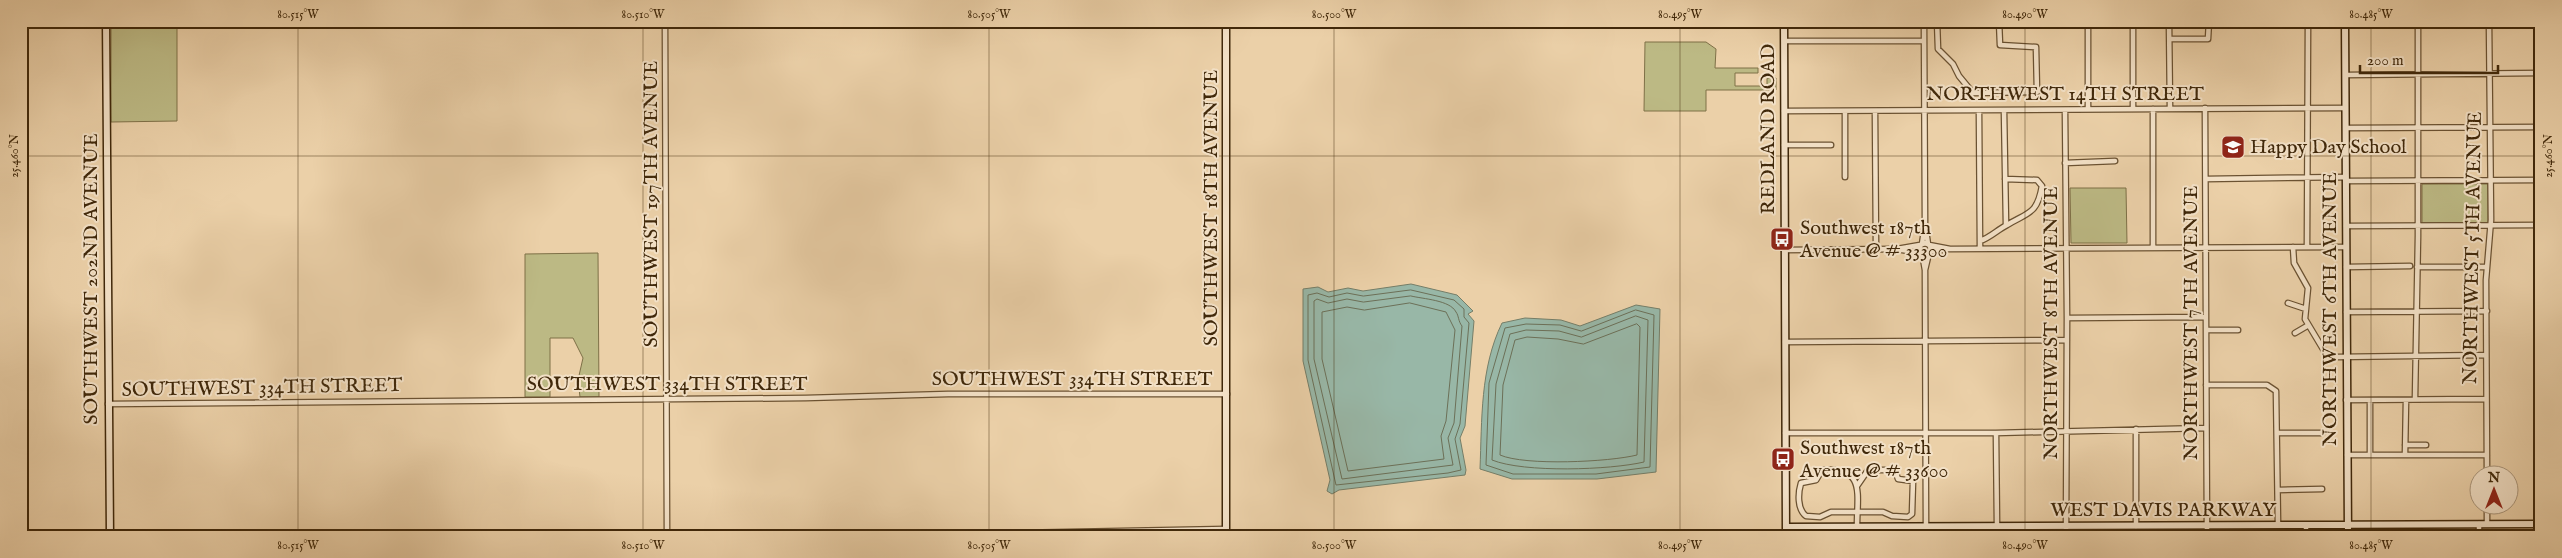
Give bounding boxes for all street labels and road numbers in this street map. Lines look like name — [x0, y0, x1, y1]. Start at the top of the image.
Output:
street label: REDLAND ROAD — [1756, 44, 1781, 214]
street label: SOUTHWEST 197TH AVENUE — [639, 60, 664, 347]
street label: SOUTHWEST 18TH AVENUE — [1199, 70, 1224, 346]
street label: NORTHWEST 14TH STREET — [1926, 82, 2204, 107]
street label: NORTHWEST 5TH AVENUE — [2458, 111, 2488, 385]
street label: SOUTHWEST 202ND AVENUE — [79, 133, 104, 425]
street label: NORTHWEST 6TH AVENUE — [2318, 172, 2343, 446]
street label: NORTHWEST 7TH AVENUE — [2179, 185, 2204, 461]
street label: NORTHWEST 8TH AVENUE — [2039, 186, 2064, 460]
street label: SOUTHWEST 334TH STREET — [932, 367, 1213, 392]
street label: SOUTHWEST 334TH STREET — [527, 372, 808, 397]
street label: SOUTHWEST 334TH STREET — [121, 373, 403, 403]
street label: WEST DAVIS PARKWAY — [2050, 498, 2277, 523]

